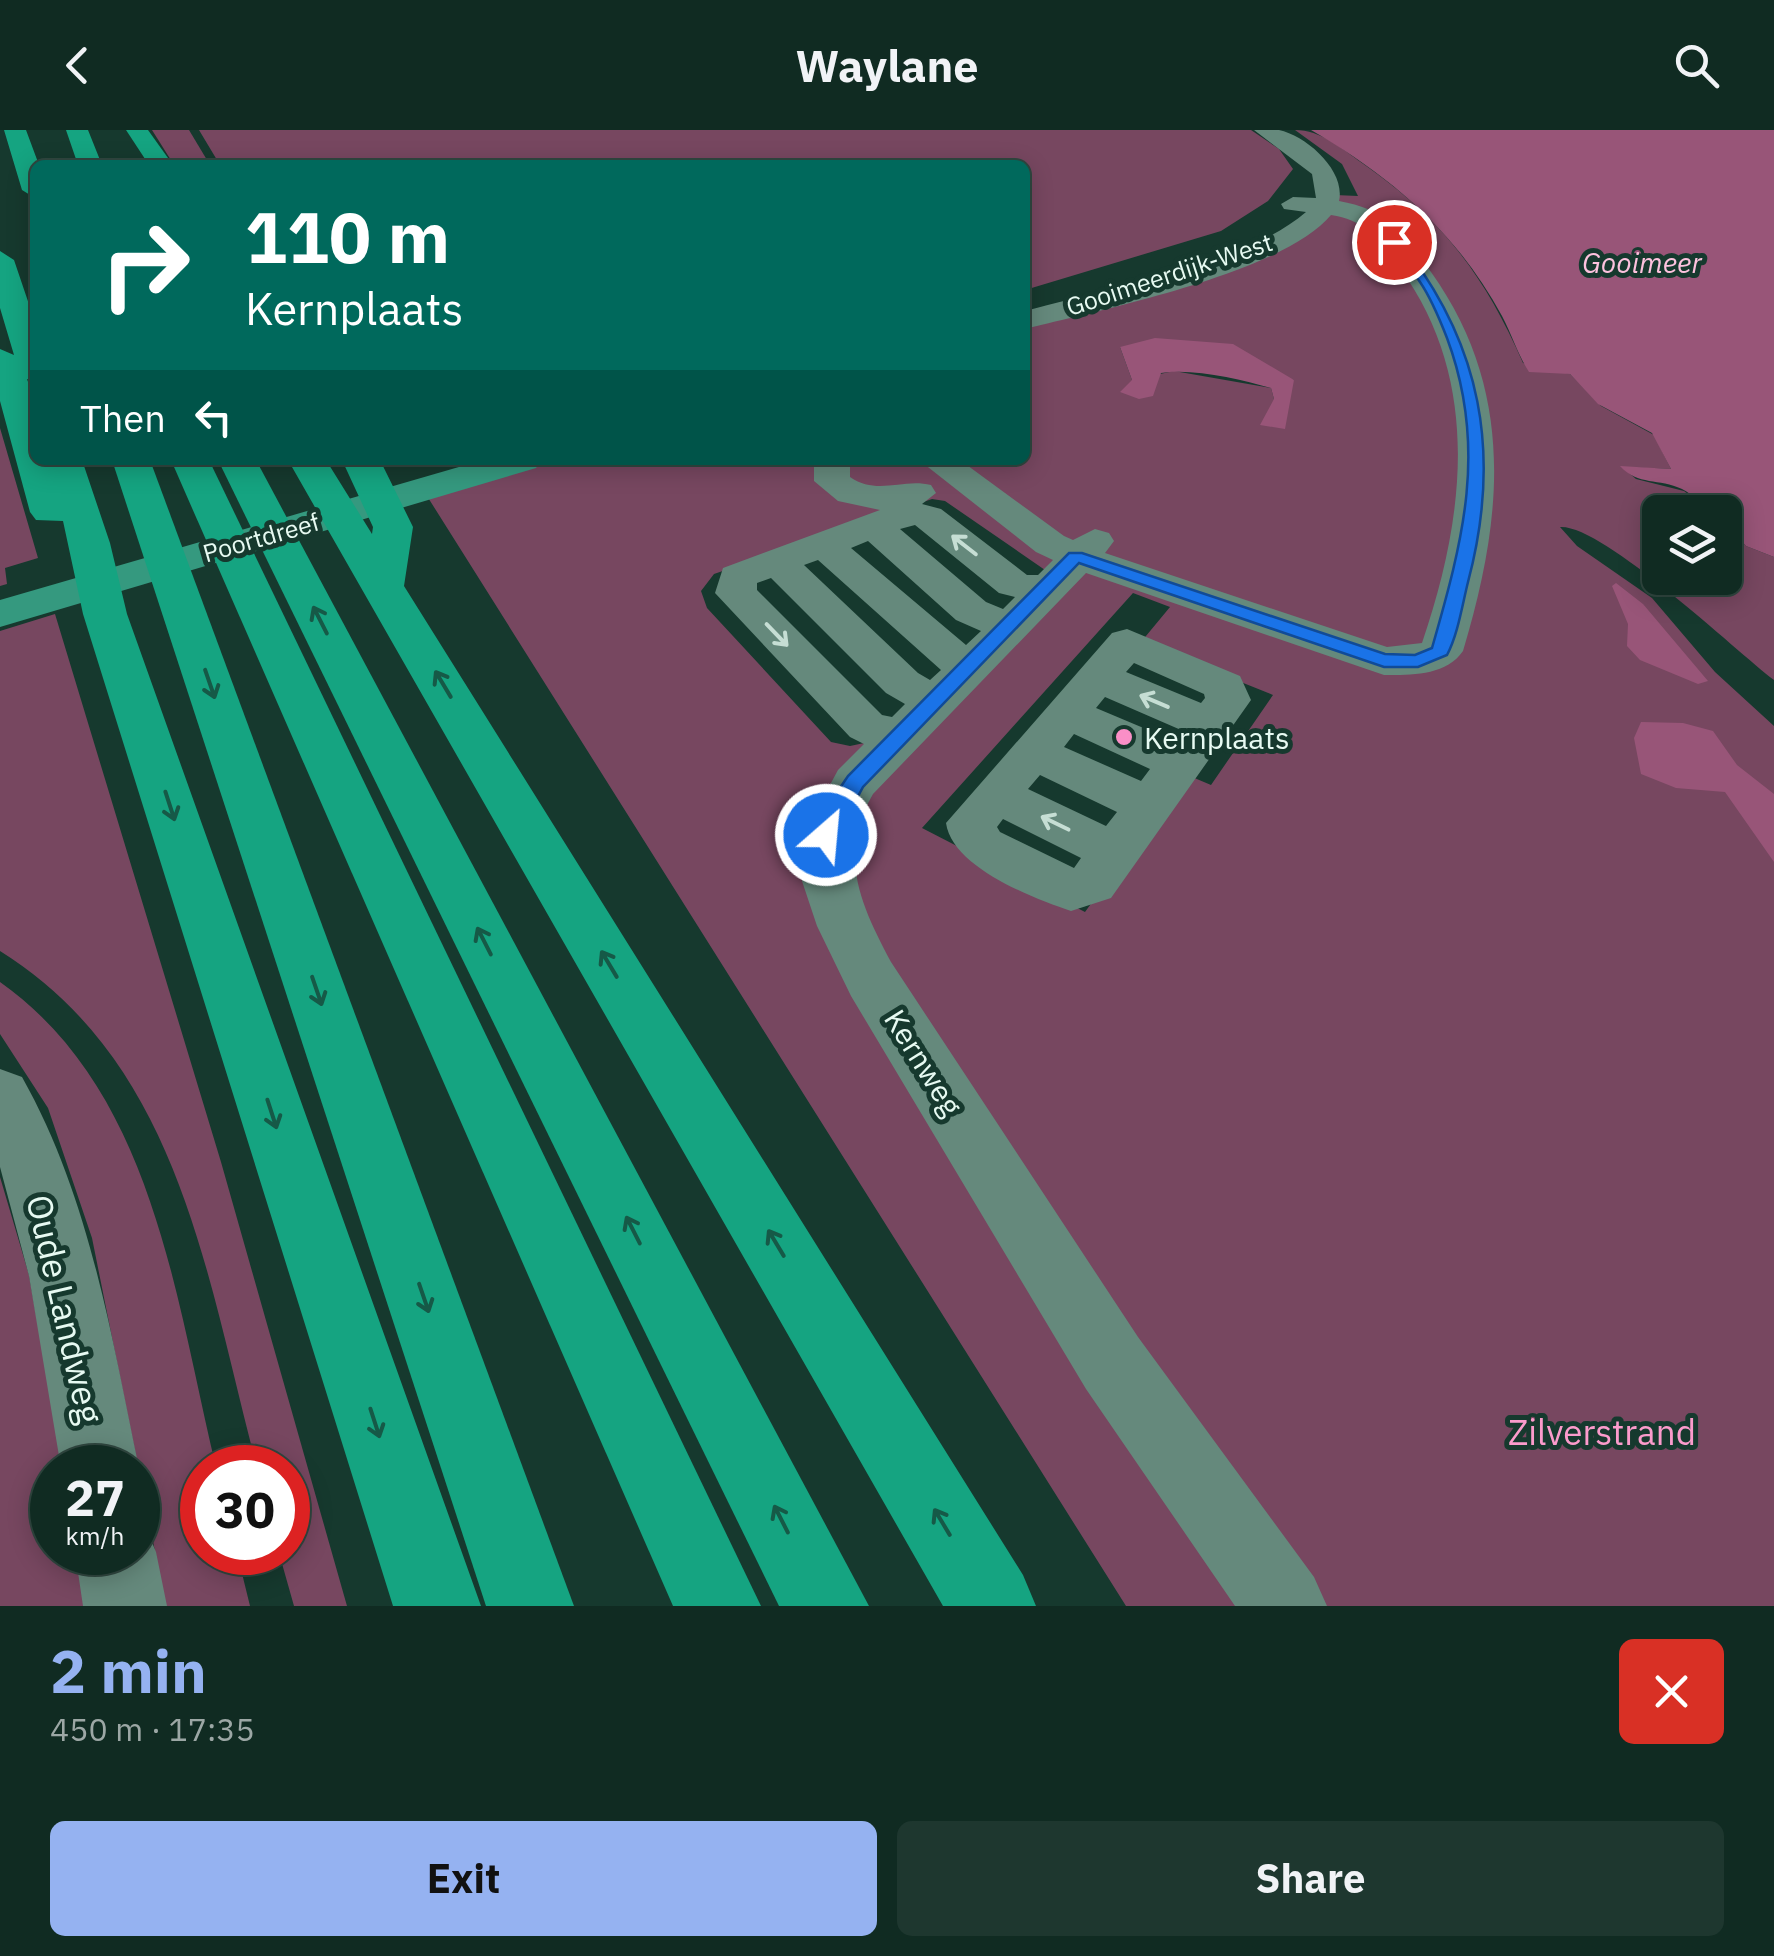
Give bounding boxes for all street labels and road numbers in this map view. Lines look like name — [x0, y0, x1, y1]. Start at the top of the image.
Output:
street label: Gooimeerdijk-West — [1062, 225, 1276, 323]
street label: Poortdreef — [199, 505, 323, 569]
street label: Kernweg — [876, 1002, 972, 1122]
street label: Oude Landweg — [16, 1190, 114, 1428]

